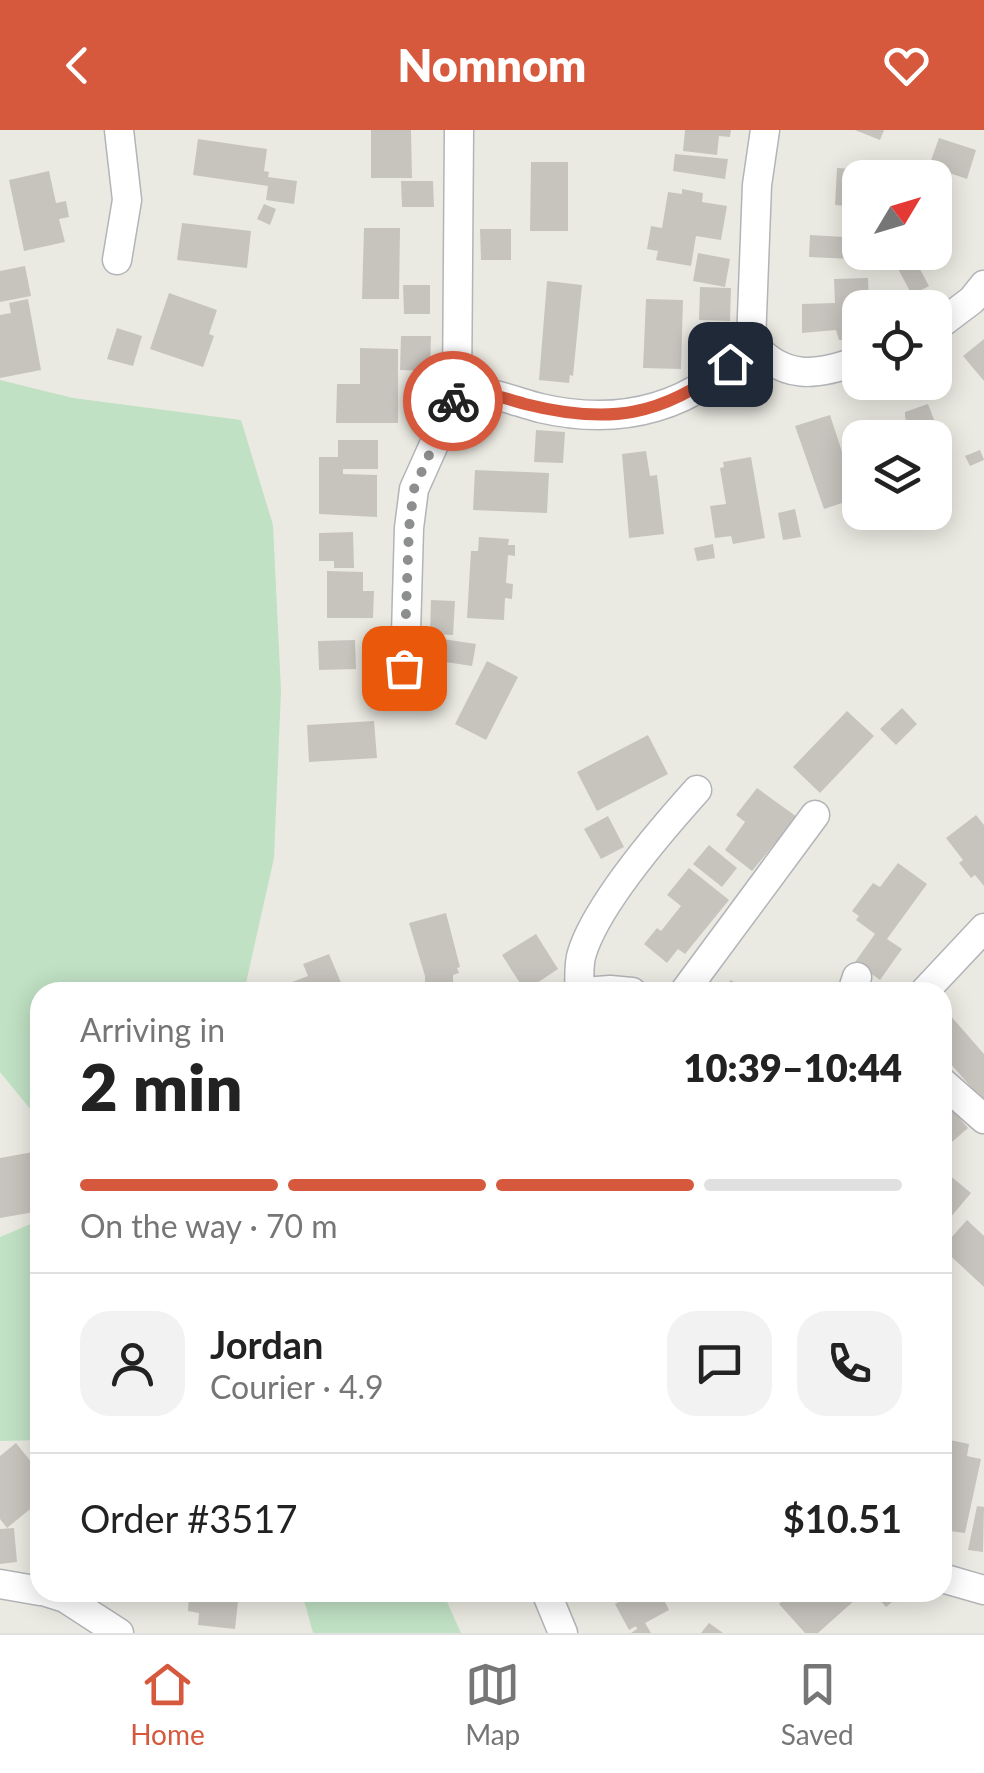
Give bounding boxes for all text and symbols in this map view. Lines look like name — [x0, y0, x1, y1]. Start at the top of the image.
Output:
icon: back — [50, 38, 105, 93]
text: Nomnom — [398, 38, 586, 92]
icon: heart — [879, 38, 934, 93]
north arrow — [842, 160, 952, 270]
map controls — [842, 160, 952, 530]
button: locate — [842, 290, 952, 400]
pin — [688, 322, 773, 407]
icon: home — [703, 337, 758, 392]
courier — [403, 351, 503, 451]
icon: bike — [426, 374, 481, 429]
button: layers — [842, 420, 952, 530]
pin — [362, 626, 447, 711]
icon: bag — [377, 641, 432, 696]
text: Arriving in — [80, 1010, 225, 1049]
text: 10:39–10:44 — [683, 1044, 902, 1090]
text: 2 min — [80, 1047, 242, 1125]
text: On the way · 70 m — [80, 1206, 338, 1245]
button: person — [80, 1311, 185, 1416]
button: chat — [667, 1311, 772, 1416]
button: phone — [797, 1311, 902, 1416]
text: Jordan — [210, 1321, 323, 1367]
text: Courier · 4.9 — [210, 1367, 384, 1406]
text: Order #3517 — [80, 1495, 297, 1541]
text: $10.51 — [783, 1495, 902, 1541]
tab: Home — [130, 1657, 205, 1751]
tab: Map — [465, 1657, 520, 1751]
tab: Saved — [781, 1657, 854, 1751]

